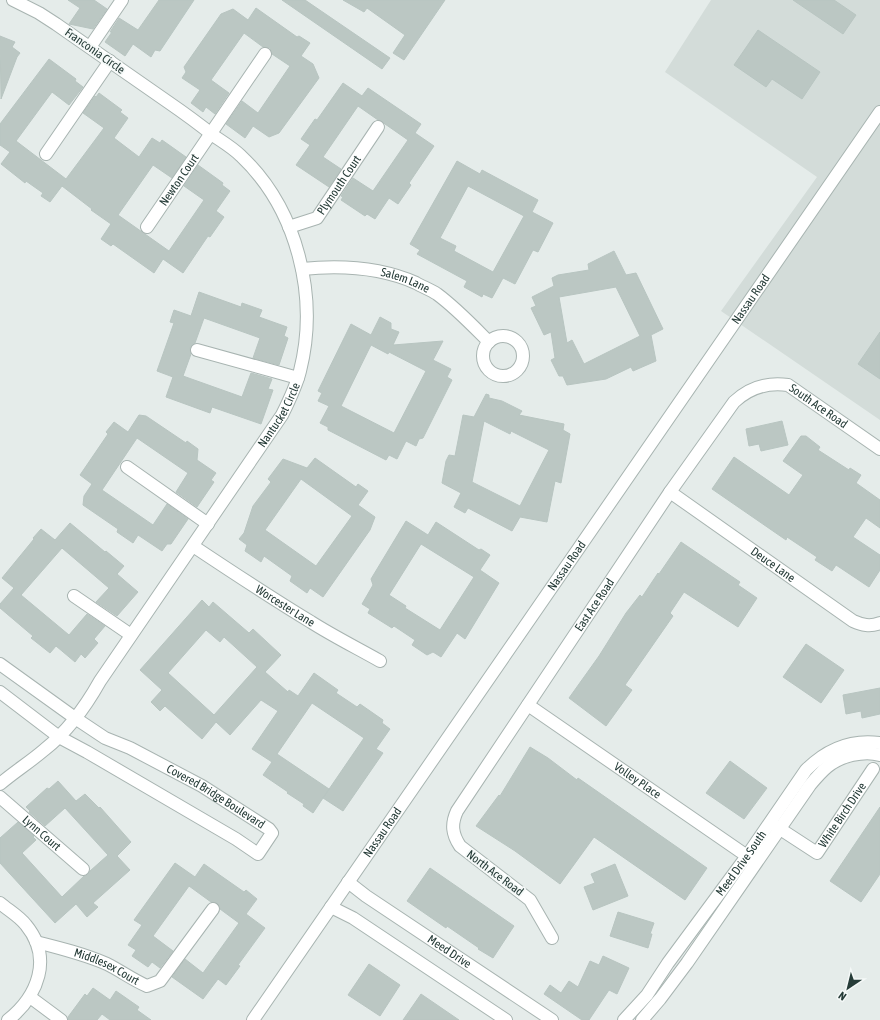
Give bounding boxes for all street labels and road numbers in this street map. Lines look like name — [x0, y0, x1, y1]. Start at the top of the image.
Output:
street label: Franconia Circle — [62, 25, 128, 77]
street label: Newton Court — [156, 151, 202, 209]
street label: Plymouth Court — [314, 152, 364, 218]
street label: Salem Lane — [380, 265, 432, 296]
street label: Nassau Road — [729, 272, 773, 327]
street label: Nantucket Circle — [255, 381, 303, 450]
street label: South Ace Road — [786, 381, 850, 431]
street label: Nassau Road — [545, 538, 589, 593]
street label: Deuce Lane — [748, 544, 798, 585]
street label: East Ace Road — [572, 576, 617, 634]
street label: Worcester Lane — [253, 582, 317, 630]
street label: Volley Place — [611, 759, 664, 802]
street label: Covered Bridge Boulevard — [164, 762, 268, 832]
street label: White Birch Drive — [816, 780, 869, 850]
street label: Nassau Road — [361, 805, 405, 860]
street label: Lynn Court — [19, 813, 64, 854]
street label: Meed Drive South — [713, 828, 769, 899]
street label: North Ace Road — [464, 847, 526, 899]
street label: Meed Drive — [425, 932, 474, 971]
street label: Middlesex Court — [72, 946, 142, 988]

